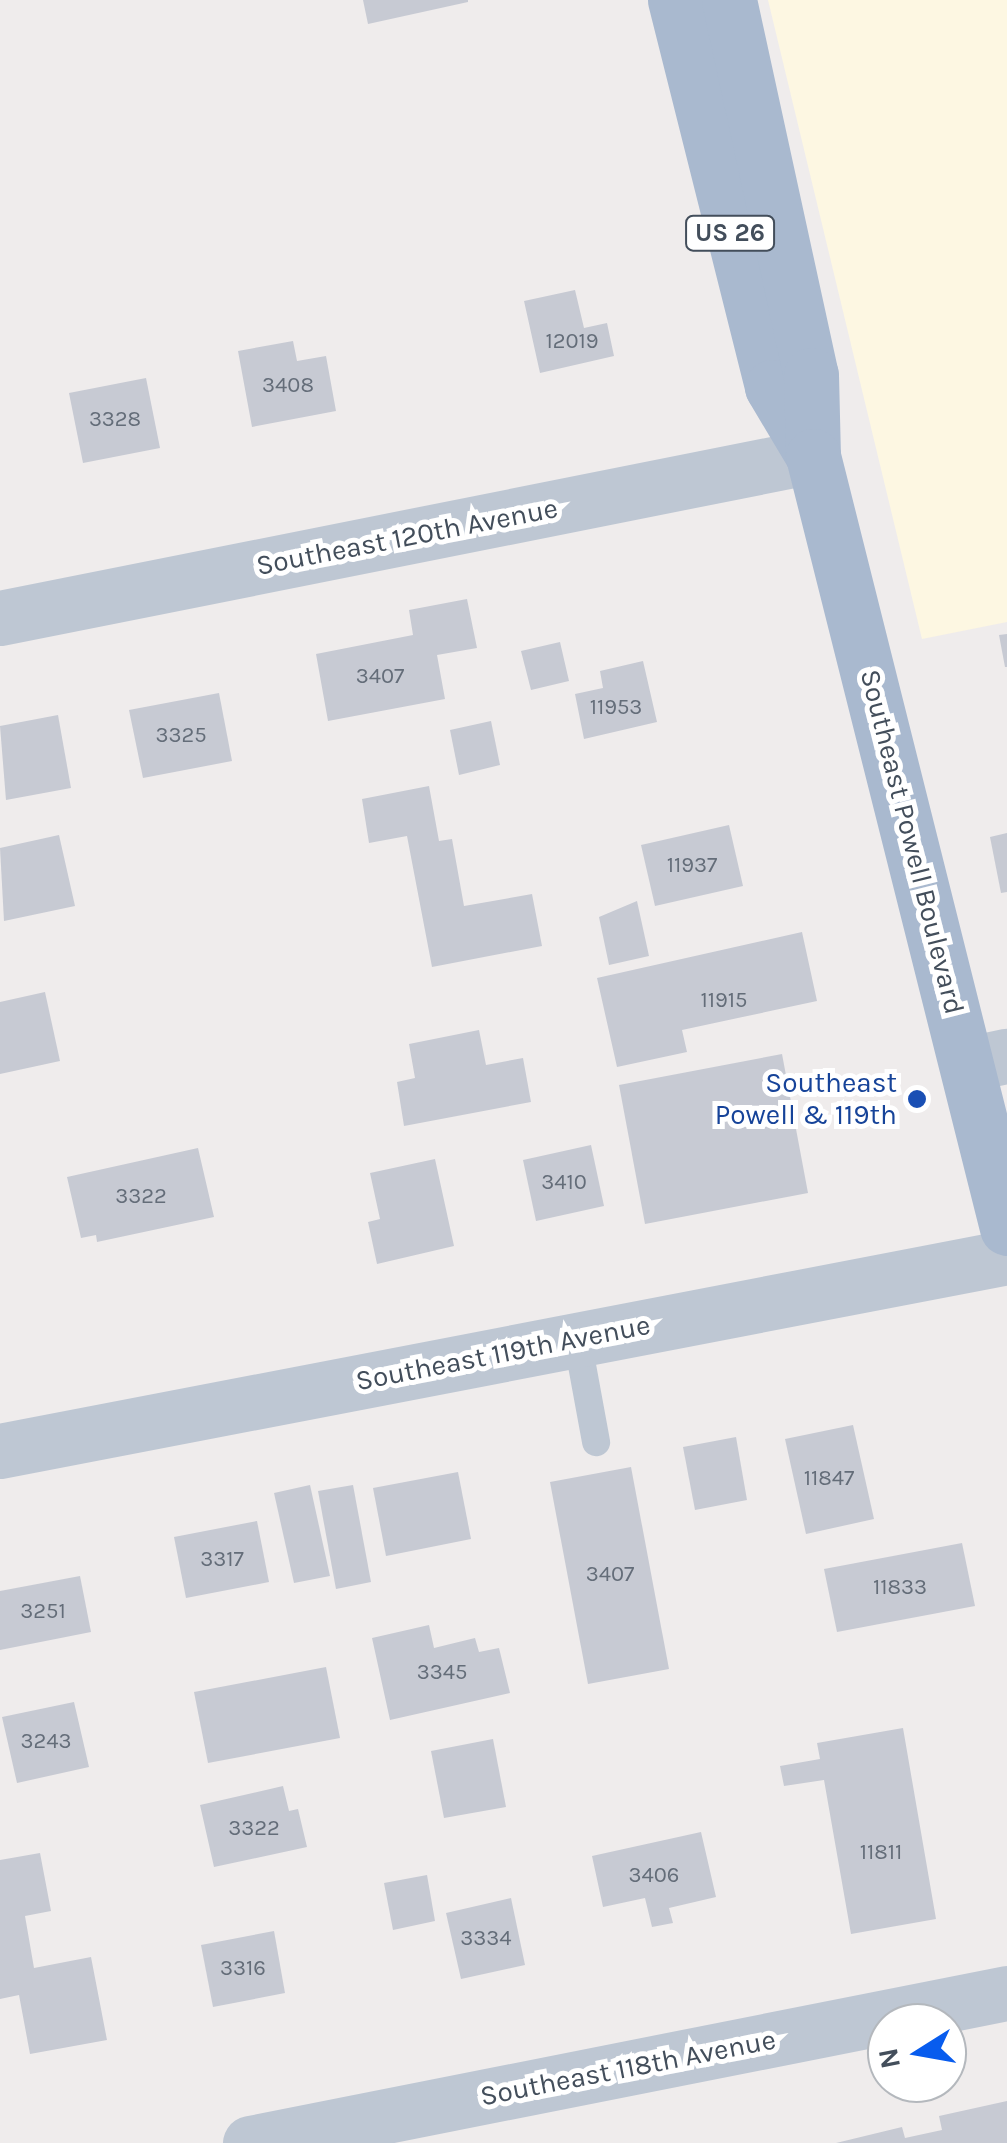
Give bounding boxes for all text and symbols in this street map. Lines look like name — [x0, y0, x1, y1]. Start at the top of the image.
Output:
road number: US 26 — [685, 213, 775, 253]
house number: 12019 — [545, 329, 599, 355]
house number: 3408 — [262, 373, 314, 399]
house number: 3328 — [89, 407, 141, 433]
street label: Southeast 120th Avenue — [253, 491, 561, 583]
house number: 3407 — [356, 664, 404, 690]
street label: Southeast Powell Boulevard — [853, 666, 971, 1018]
house number: 11953 — [590, 695, 642, 721]
house number: 3325 — [155, 723, 207, 749]
house number: 11937 — [667, 853, 717, 879]
house number: 11915 — [701, 988, 747, 1014]
place label: Southeast Powell & 119th — [715, 1066, 897, 1132]
marker: Southeast Powell & 119th — [906, 1088, 928, 1110]
house number: 3410 — [541, 1170, 587, 1196]
house number: 3322 — [115, 1184, 167, 1210]
street label: Southeast 119th Avenue — [353, 1308, 653, 1398]
house number: 11847 — [804, 1466, 854, 1492]
house number: 3317 — [200, 1547, 244, 1573]
house number: 3407 — [586, 1562, 634, 1588]
house number: 11833 — [873, 1575, 927, 1601]
house number: 3251 — [20, 1599, 66, 1625]
house number: 3345 — [417, 1660, 467, 1686]
house number: 3243 — [20, 1729, 72, 1755]
house number: 3322 — [228, 1816, 280, 1842]
house number: 11811 — [860, 1840, 902, 1866]
house number: 3406 — [629, 1863, 679, 1889]
house number: 3334 — [460, 1926, 512, 1952]
house number: 3316 — [220, 1956, 266, 1982]
north arrow — [867, 2003, 967, 2103]
street label: Southeast 118th Avenue — [477, 2023, 779, 2113]
text: N — [871, 2045, 907, 2071]

